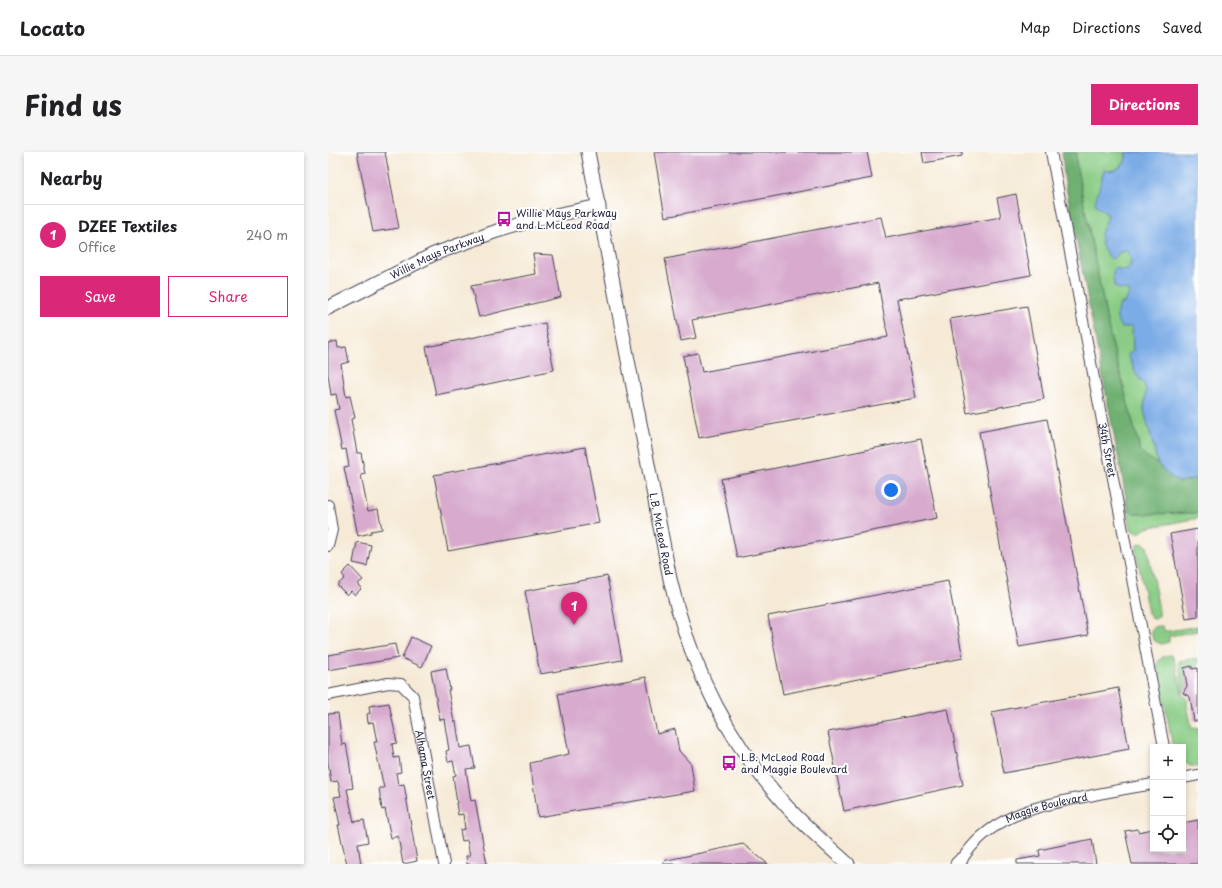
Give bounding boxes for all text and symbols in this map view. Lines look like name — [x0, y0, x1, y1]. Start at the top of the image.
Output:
text: Locato — [20, 14, 85, 42]
text: Map — [1020, 17, 1050, 38]
text: Directions — [1072, 17, 1140, 38]
text: Saved — [1162, 17, 1202, 38]
text: Find us — [24, 83, 122, 126]
button: Directions — [1091, 84, 1198, 125]
text: Nearby — [40, 165, 102, 191]
place label: Willie Mays Parkway and L.McLeod Road — [516, 205, 617, 232]
bus stop icon: Willie Mays Parkway and L.McLeod Road — [495, 210, 513, 228]
text: DZEE Textiles — [78, 214, 177, 237]
text: 1 — [50, 225, 56, 244]
text: 240 m — [246, 225, 288, 244]
street label: Willie Mays Parkway — [387, 228, 486, 282]
text: Office — [78, 237, 116, 256]
button: Save — [40, 276, 160, 317]
button: Share — [168, 276, 288, 317]
street label: 34th Street — [1095, 421, 1121, 478]
your location — [881, 480, 901, 500]
street label: L.B. McLeod Road — [647, 491, 677, 577]
pin: 1 — [561, 592, 587, 625]
street label: Alhama Street — [412, 728, 440, 801]
map controls — [1150, 744, 1186, 852]
button: + — [1150, 744, 1186, 780]
place label: L.B. McLeod Road and Maggie Boulevard — [741, 749, 847, 776]
bus stop icon: L.B. McLeod Road and Maggie Boulevard — [720, 754, 738, 772]
button: − — [1150, 780, 1186, 816]
street label: Maggie Boulevard — [1003, 788, 1089, 826]
button: locate — [1150, 816, 1186, 852]

